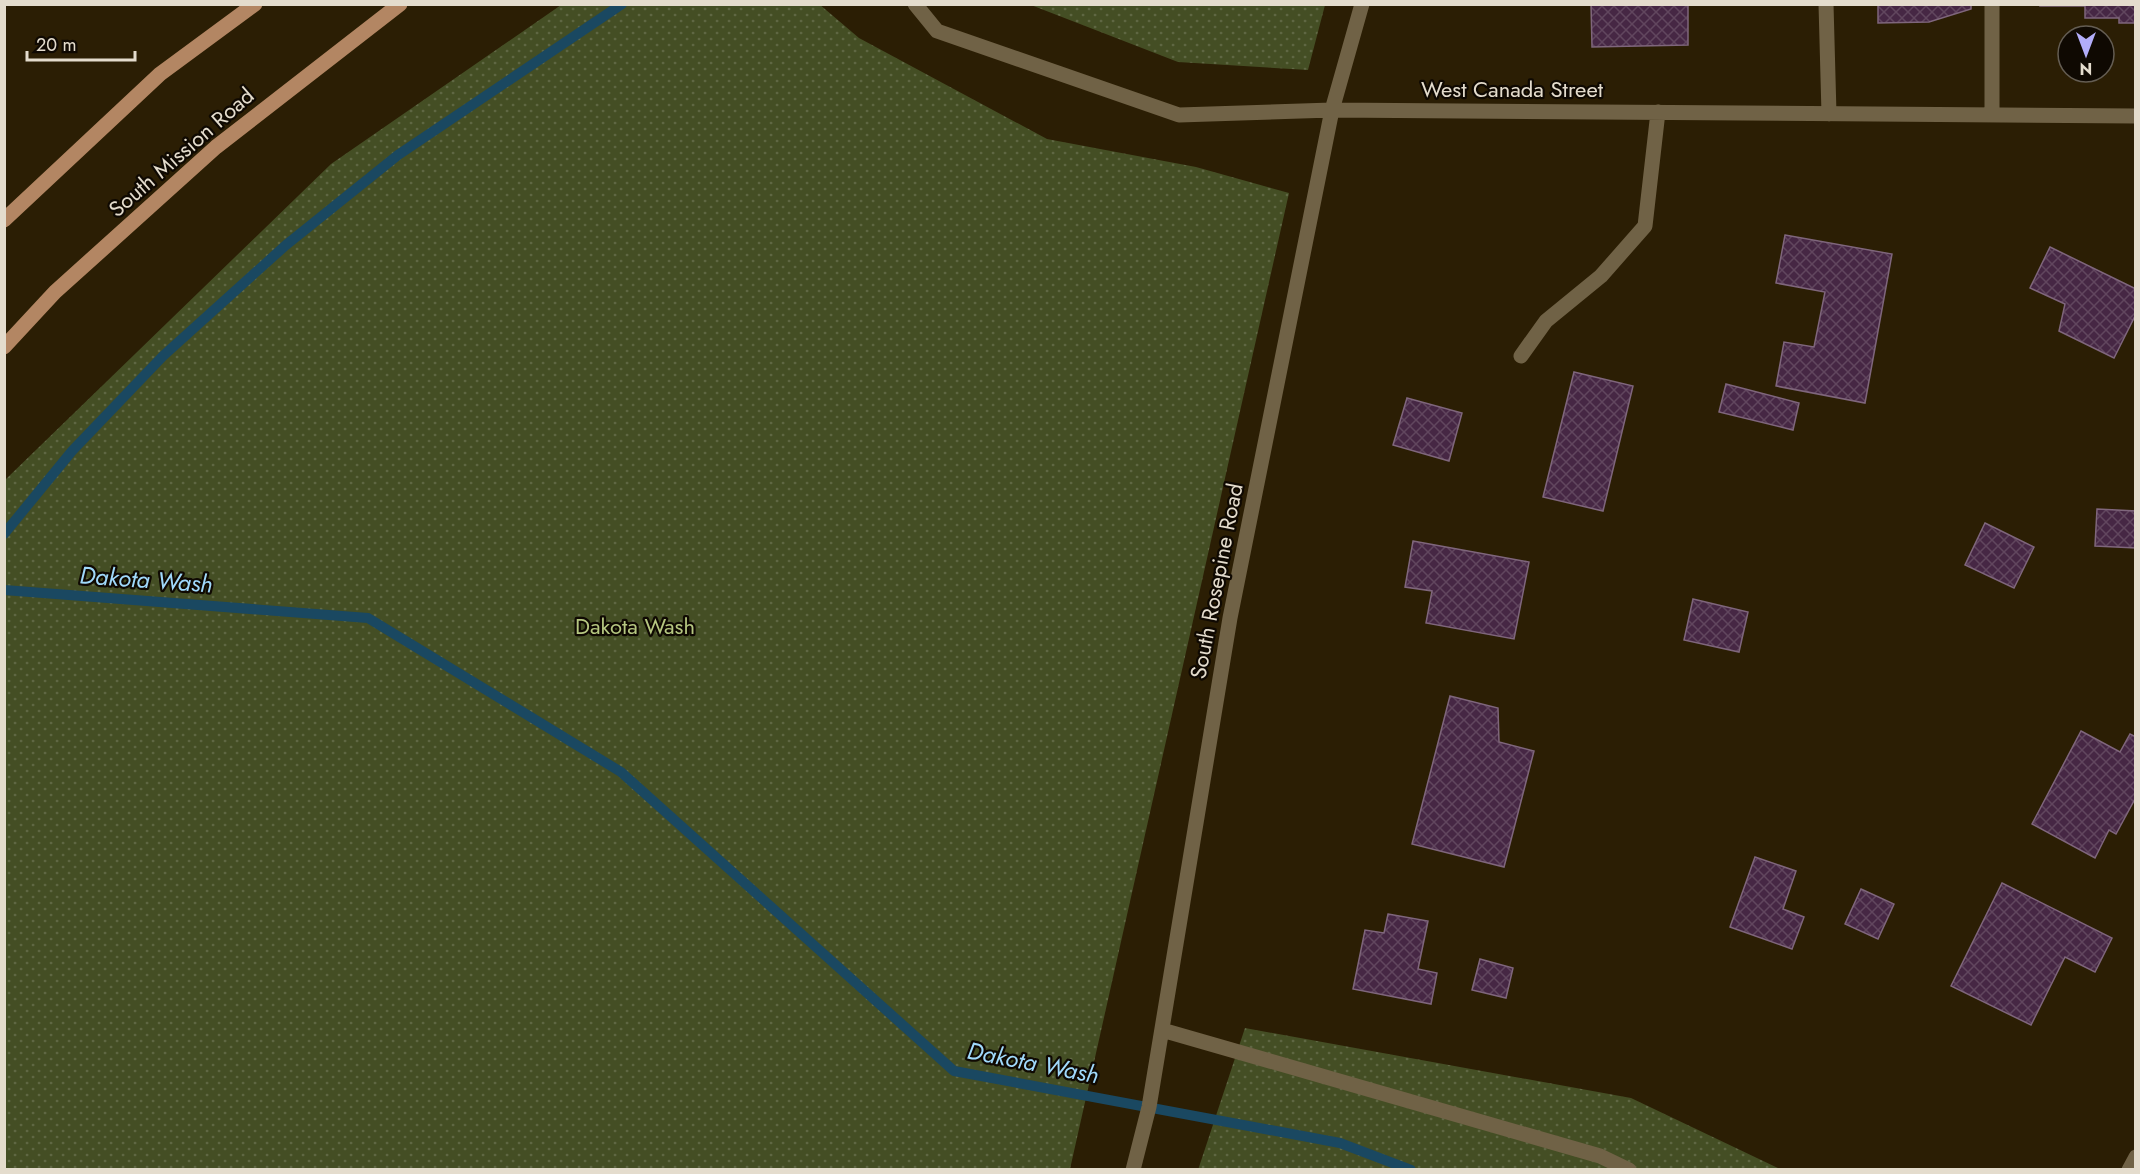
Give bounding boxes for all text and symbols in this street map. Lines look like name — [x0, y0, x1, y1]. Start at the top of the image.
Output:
scale bar — [27, 24, 135, 62]
north arrow — [2056, 24, 2116, 84]
text: 20 m — [36, 32, 76, 58]
text: N — [2080, 57, 2092, 80]
street label: West Canada Street — [1421, 73, 1604, 105]
street label: South Mission Road — [101, 80, 261, 224]
street label: South Rosepine Road — [1181, 480, 1251, 682]
water label: Dakota Wash — [78, 557, 214, 602]
park label: Dakota Wash — [575, 610, 695, 642]
water label: Dakota Wash — [964, 1033, 1102, 1092]

